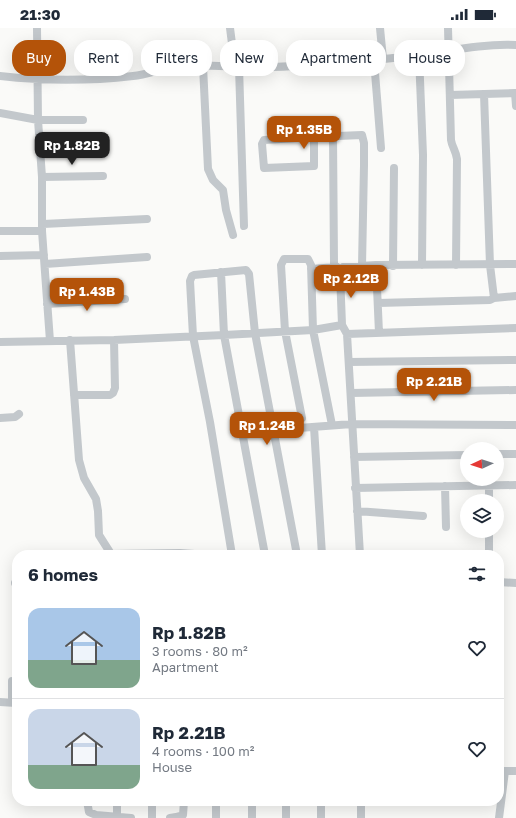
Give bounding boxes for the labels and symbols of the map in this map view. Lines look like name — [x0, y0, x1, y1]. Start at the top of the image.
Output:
pin: Rp 1.35B — [263, 116, 345, 150]
pin: Rp 1.82B — [31, 132, 113, 166]
pin: Rp 2.12B — [310, 265, 392, 299]
pin: Rp 1.43B — [46, 278, 128, 312]
pin: Rp 2.21B — [393, 368, 475, 402]
pin: Rp 1.24B — [226, 412, 308, 446]
north arrow — [460, 442, 504, 486]

